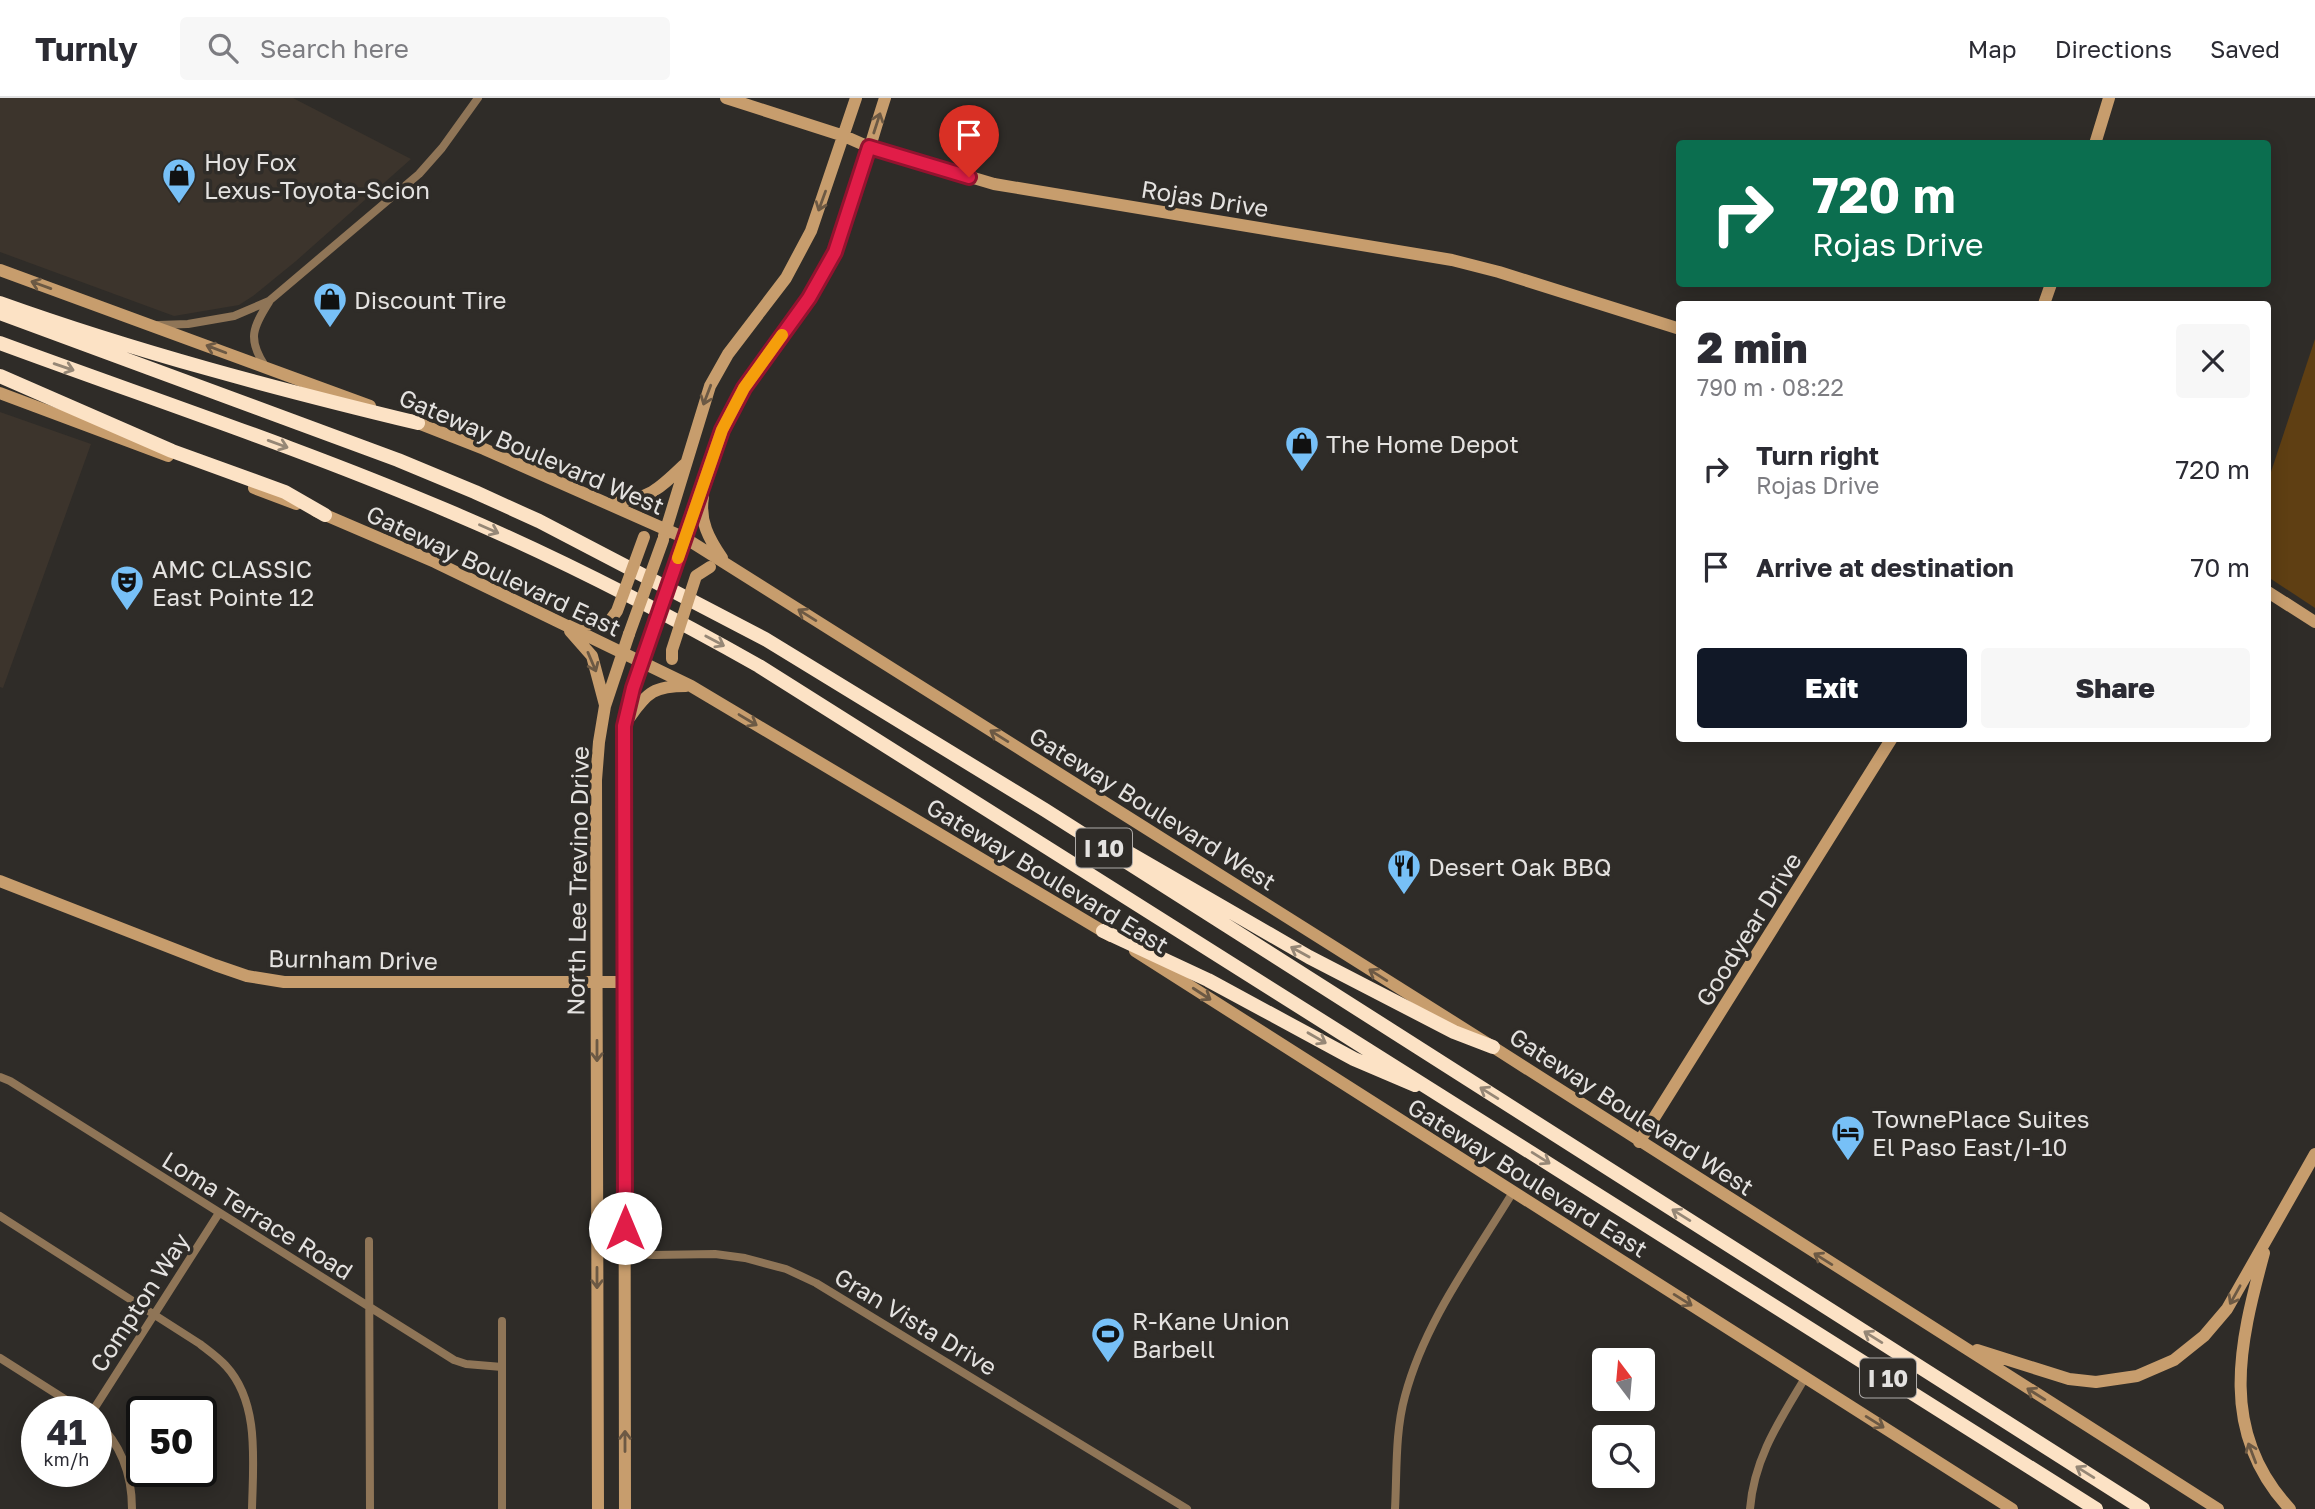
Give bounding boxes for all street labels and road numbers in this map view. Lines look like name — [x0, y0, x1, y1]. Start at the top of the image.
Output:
street label: Rojas Drive — [1139, 174, 1271, 222]
street label: Gateway Boulevard West — [395, 382, 669, 520]
street label: Gateway Boulevard East — [362, 498, 626, 642]
street label: Gateway Boulevard West — [1024, 720, 1282, 896]
street label: North Lee Trevino Drive — [560, 746, 594, 1016]
street label: Gateway Boulevard East — [922, 791, 1174, 959]
road number: I 10 — [1076, 828, 1132, 868]
street label: Goodyear Drive — [1689, 847, 1807, 1011]
street label: Burnham Drive — [268, 943, 438, 975]
street label: Gateway Boulevard West — [1504, 1021, 1760, 1201]
street label: Gateway Boulevard East — [1403, 1091, 1653, 1263]
street label: Loma Terrace Road — [157, 1145, 359, 1285]
street label: Compton Way — [83, 1227, 195, 1377]
street label: Gran Vista Drive — [830, 1261, 1002, 1381]
road number: I 10 — [1860, 1358, 1916, 1398]

